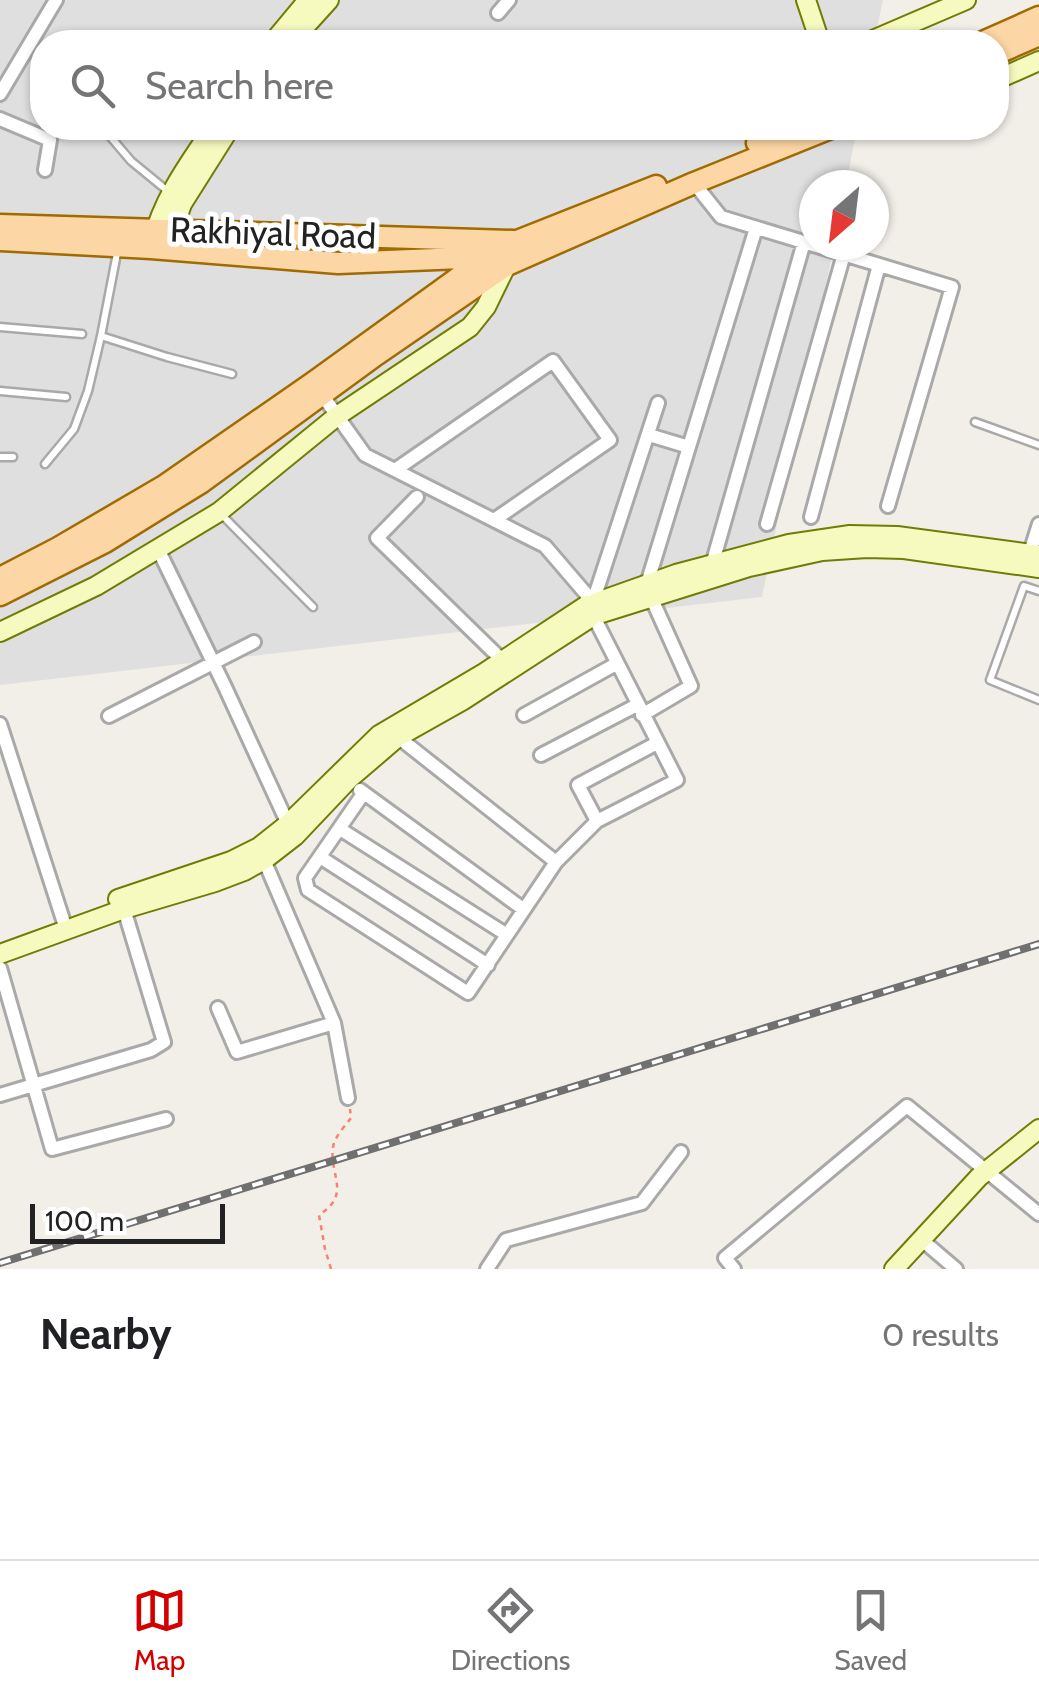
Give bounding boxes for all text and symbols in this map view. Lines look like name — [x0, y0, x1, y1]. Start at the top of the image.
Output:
search box — [30, 30, 1009, 140]
icon: search — [65, 58, 120, 113]
text: Search here — [145, 62, 334, 109]
north arrow — [799, 170, 889, 260]
street label: Rakhiyal Road — [169, 207, 377, 258]
scale bar — [30, 1199, 225, 1244]
text: 100 m — [45, 1204, 124, 1238]
text: Nearby — [40, 1308, 172, 1360]
text: 0 results — [882, 1315, 999, 1354]
tab: Map — [132, 1583, 187, 1677]
tab: Directions — [451, 1583, 570, 1677]
tab: Saved — [834, 1583, 907, 1677]

